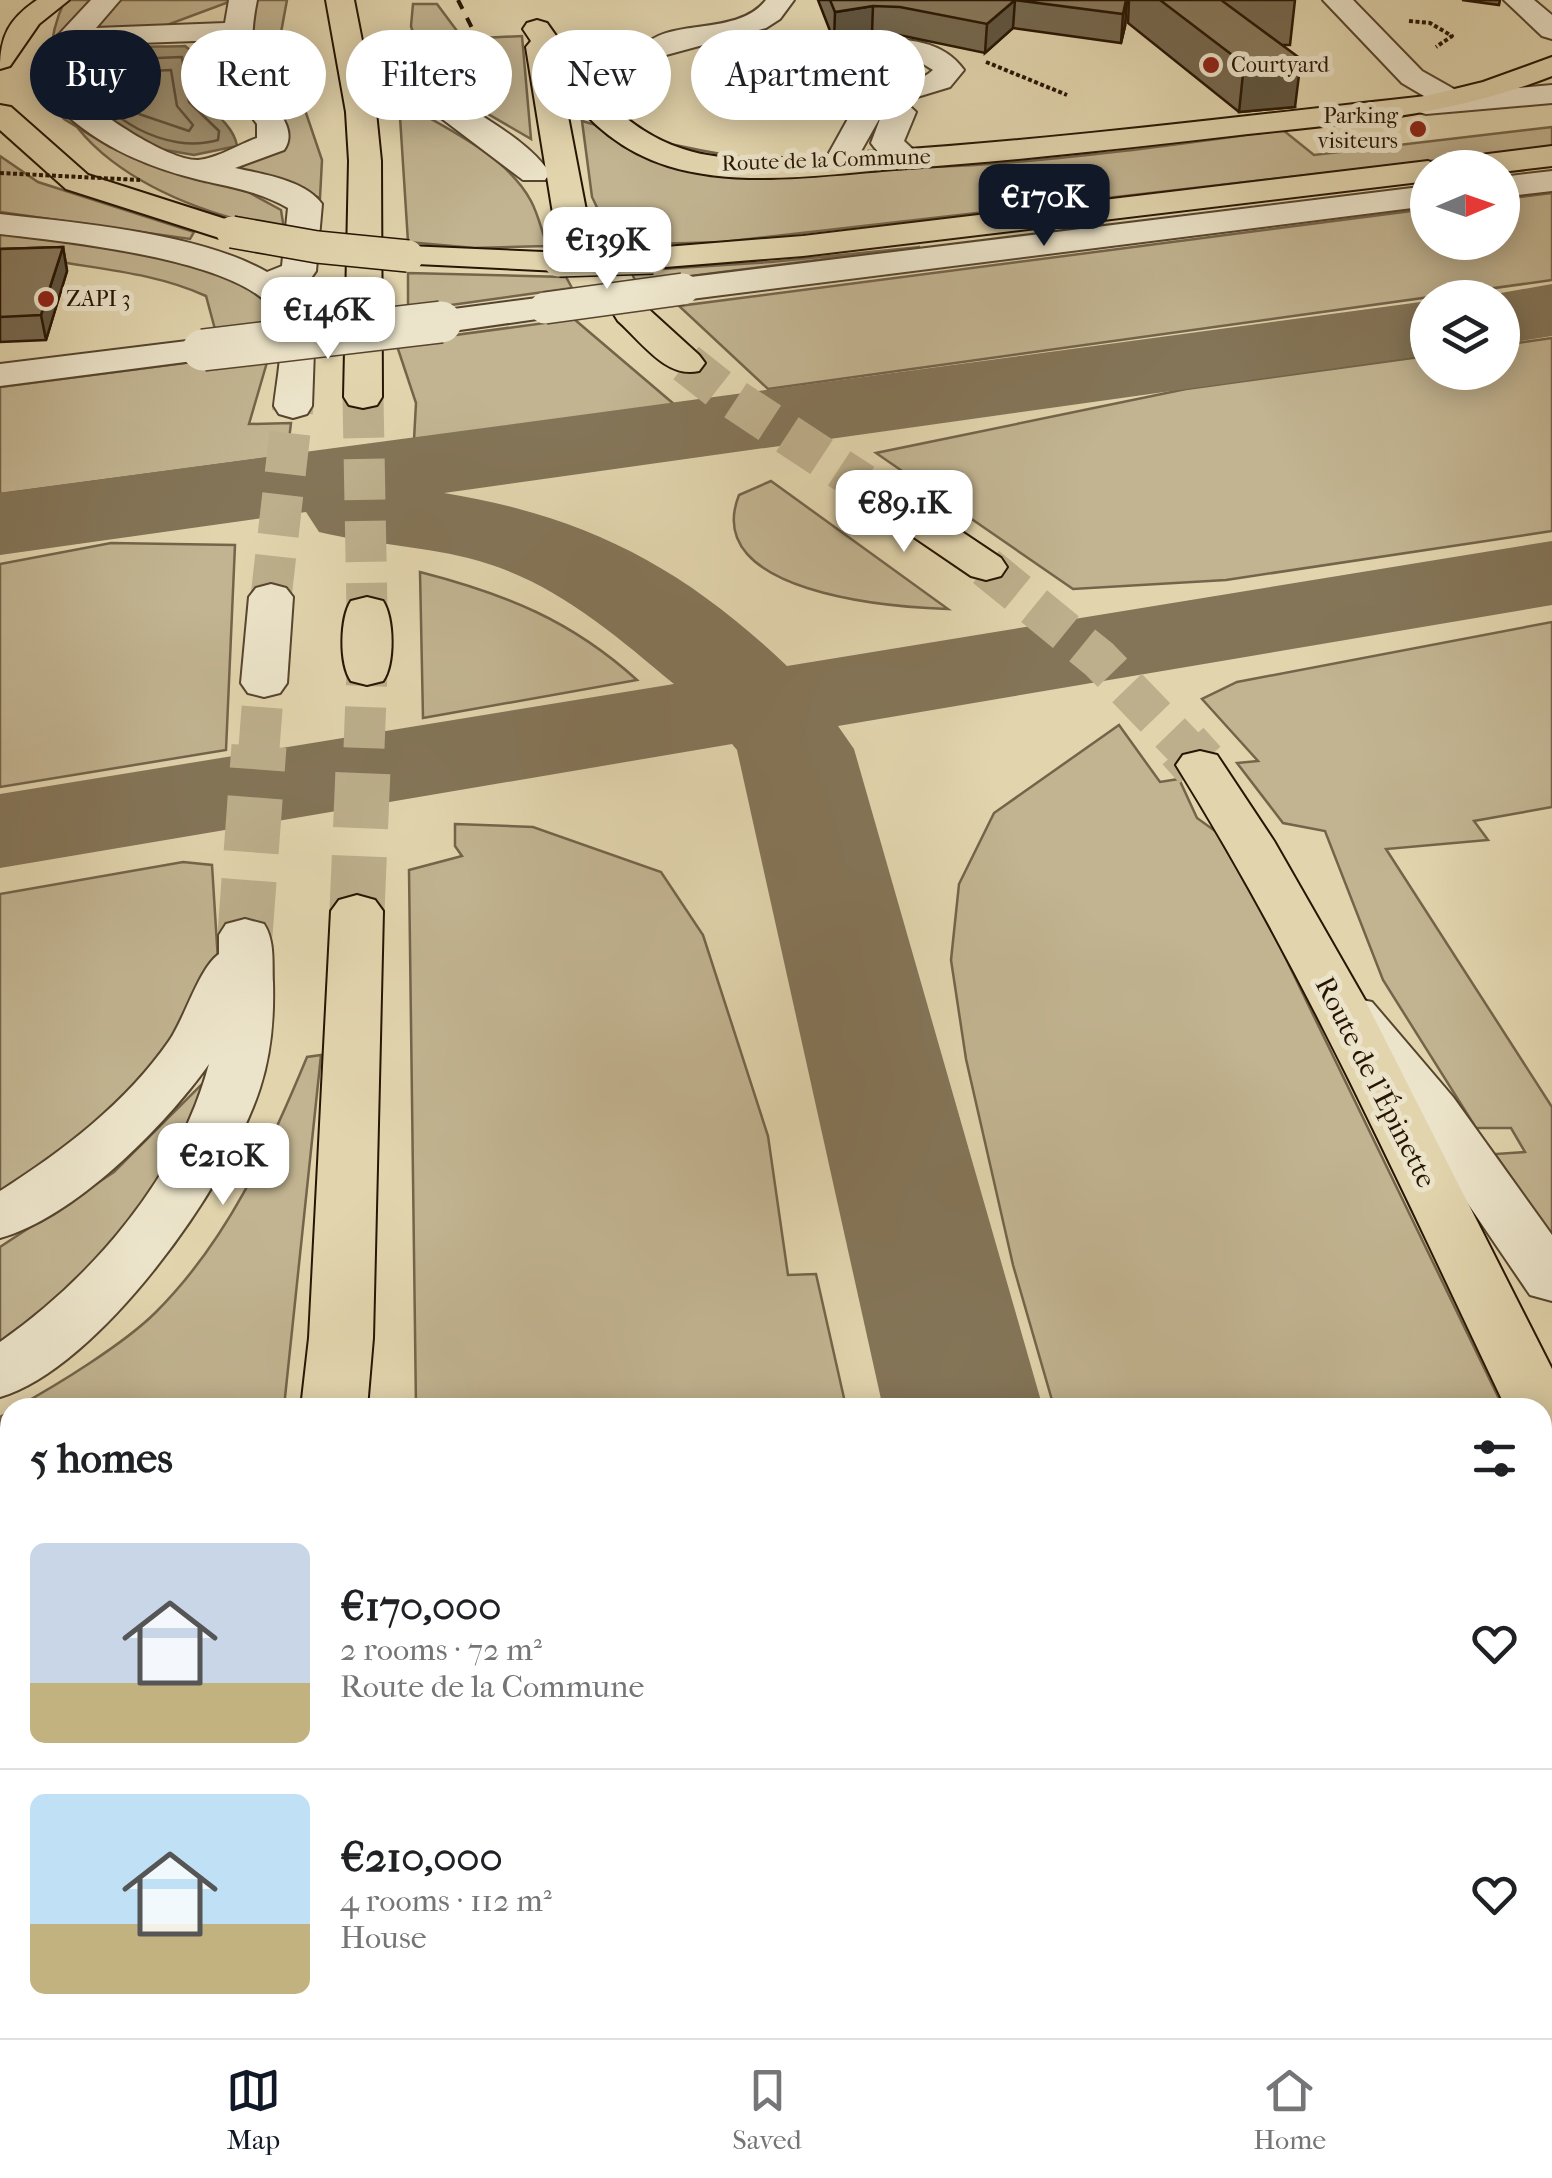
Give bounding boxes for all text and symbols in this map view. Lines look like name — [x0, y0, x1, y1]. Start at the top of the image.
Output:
chip: Buy — [30, 30, 161, 120]
chip: Rent — [181, 30, 326, 120]
chip: Filters — [346, 30, 512, 120]
chip: New — [532, 30, 671, 120]
chip: Apartment — [691, 30, 925, 120]
place label: Courtyard — [1231, 52, 1330, 78]
marker: Courtyard — [1200, 54, 1222, 76]
place label: Parking visiteurs — [1317, 103, 1398, 154]
marker: Parking visiteurs — [1407, 118, 1429, 140]
street label: Route de la Commune — [721, 143, 931, 177]
north arrow — [1410, 150, 1520, 260]
map controls — [1410, 150, 1520, 390]
pin: €170K — [974, 164, 1114, 249]
text: €170K — [1001, 178, 1087, 215]
pin: €139K — [537, 207, 677, 292]
text: €139K — [565, 221, 649, 258]
pin: €146K — [258, 277, 398, 362]
button: layers — [1410, 280, 1520, 390]
place label: ZAPI 3 — [66, 286, 131, 312]
marker: ZAPI 3 — [35, 288, 57, 310]
text: €146K — [283, 291, 373, 328]
pin: €89.1K — [823, 470, 985, 555]
text: €89.1K — [858, 484, 950, 521]
street label: Route de l'Épinette — [1309, 971, 1444, 1193]
pin: €210K — [153, 1123, 293, 1208]
text: €210K — [179, 1137, 267, 1174]
icon: filters — [1467, 1431, 1522, 1486]
text: 5 homes — [30, 1434, 173, 1483]
text: €170,000 — [340, 1582, 501, 1631]
icon: home — [110, 1583, 230, 1703]
icon: heart — [1467, 1616, 1522, 1671]
text: 2 rooms · 72 m² — [340, 1631, 542, 1668]
text: Route de la Commune — [340, 1668, 644, 1705]
text: €210,000 — [340, 1833, 503, 1882]
icon: home — [110, 1834, 230, 1954]
icon: heart — [1467, 1867, 1522, 1922]
text: 4 rooms · 112 m² — [340, 1882, 552, 1919]
text: House — [340, 1919, 427, 1956]
tab: Map — [226, 2063, 281, 2156]
tab: Saved — [732, 2063, 802, 2156]
tab: Home — [1253, 2063, 1326, 2156]

